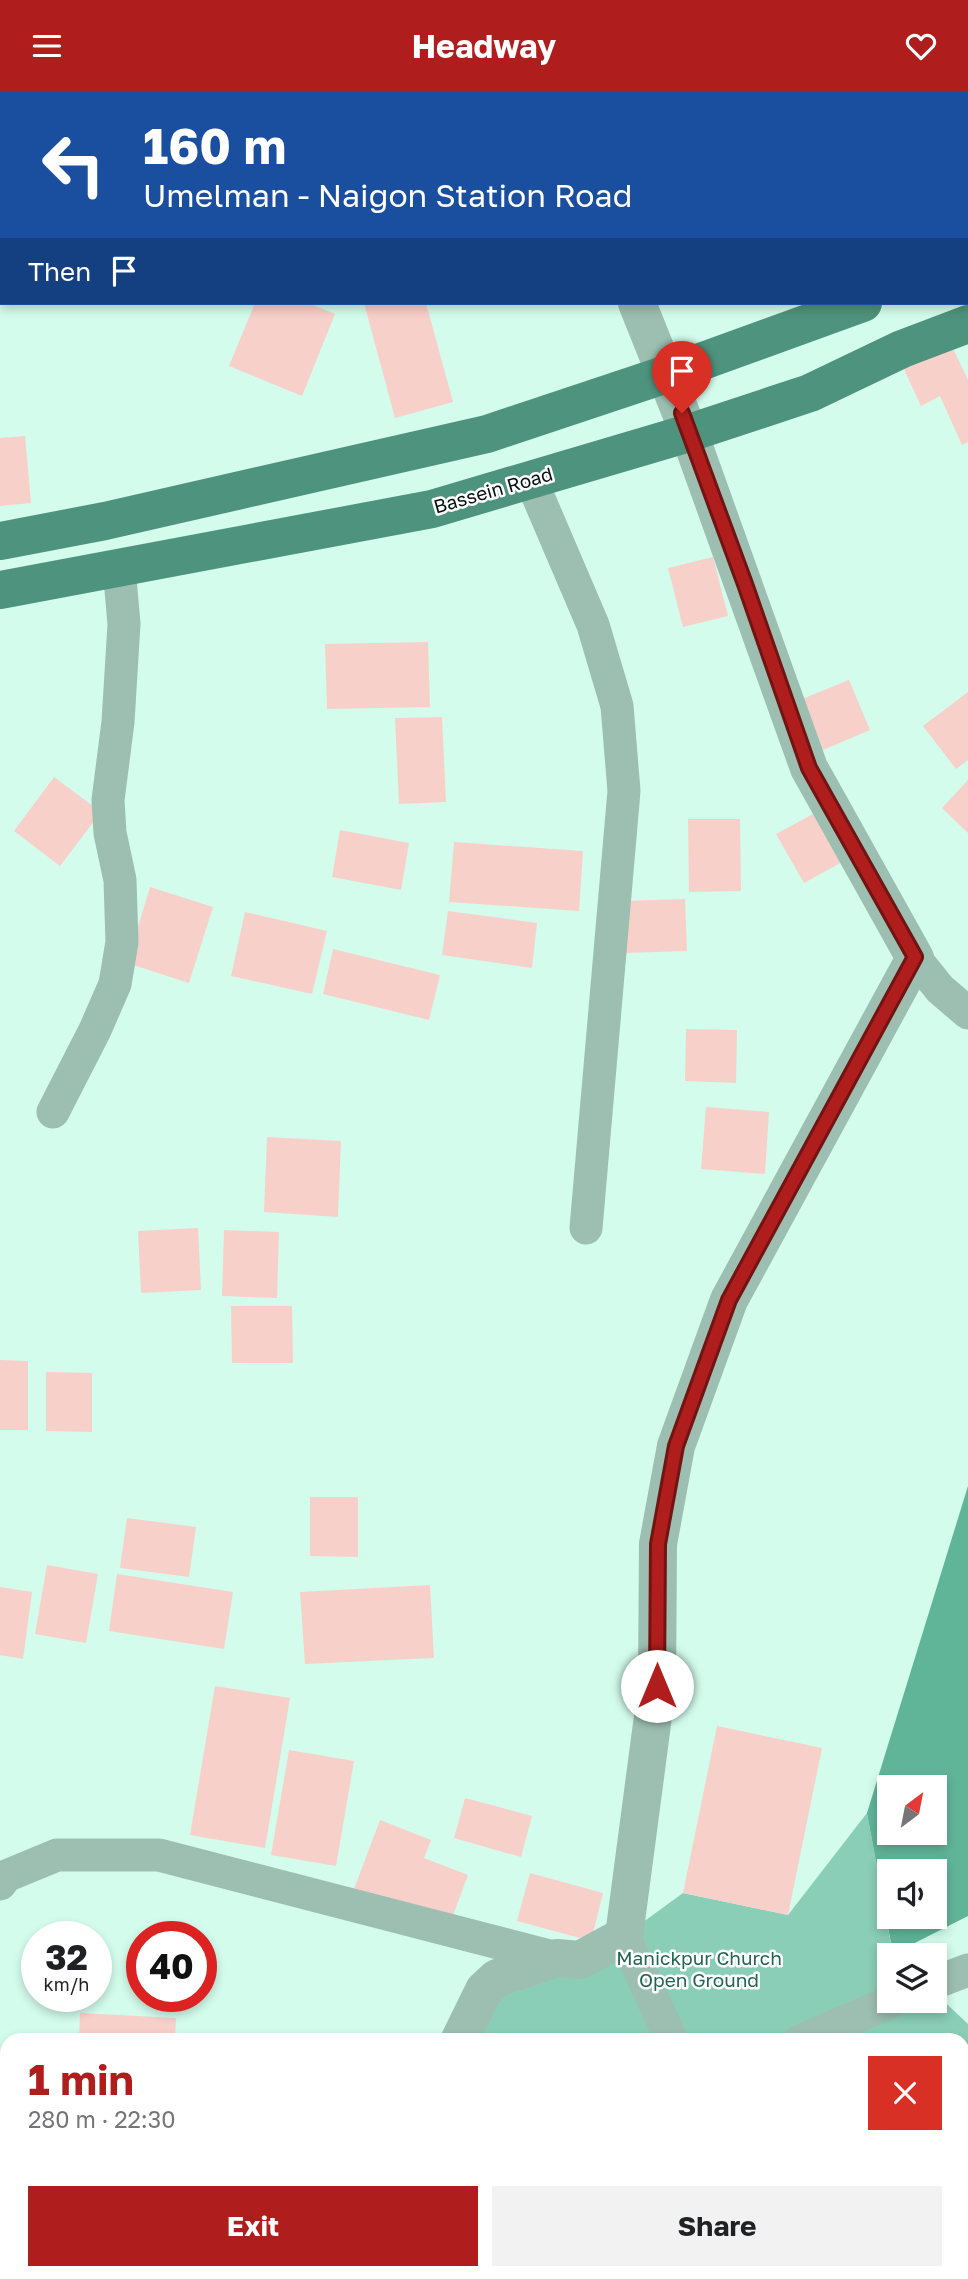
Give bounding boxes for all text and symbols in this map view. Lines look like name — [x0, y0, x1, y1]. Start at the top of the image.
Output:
icon: menu — [28, 27, 66, 65]
text: Headway — [412, 27, 556, 65]
icon: heart — [902, 27, 940, 65]
text: 160 m — [143, 116, 286, 175]
icon: left — [28, 119, 119, 210]
text: Umelman - Naigon Station Road — [143, 176, 632, 214]
icon: arrive — [105, 252, 143, 290]
text: Then — [28, 256, 91, 287]
pin — [652, 341, 712, 413]
icon: arrive — [663, 352, 701, 390]
street label: Bassein Road — [431, 462, 555, 517]
position arrow — [620, 1649, 694, 1723]
north arrow — [877, 1775, 947, 1845]
map controls — [877, 1775, 947, 2013]
button: sound — [877, 1859, 947, 1929]
speed limit sign: 40 — [126, 1921, 217, 2012]
text: 32 — [45, 1936, 88, 1978]
button: layers — [877, 1943, 947, 2013]
park label: Manickpur Church Open Ground — [616, 1946, 782, 1991]
text: km/h — [44, 1973, 89, 1995]
text: 1 min — [28, 2054, 134, 2104]
button: close — [868, 2056, 942, 2130]
text: 280 m · 22:30 — [28, 2105, 175, 2133]
button: Exit — [28, 2186, 478, 2266]
button: Share — [492, 2186, 942, 2266]

